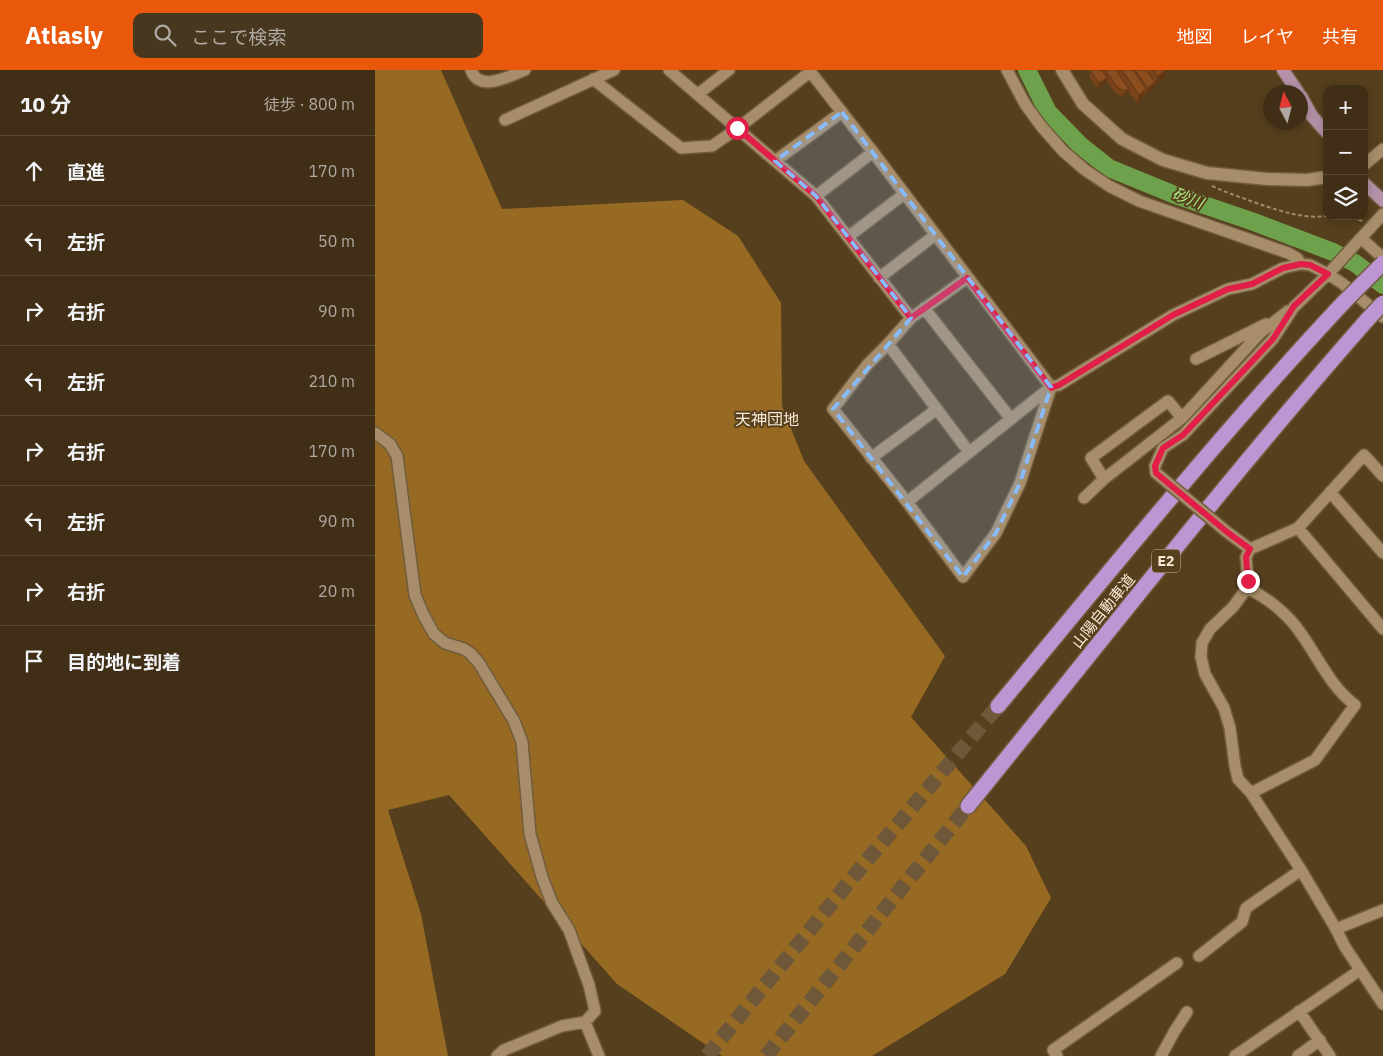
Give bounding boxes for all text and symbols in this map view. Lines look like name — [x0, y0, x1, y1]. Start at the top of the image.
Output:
search box — [133, 13, 483, 58]
text: Atlasly — [25, 19, 103, 51]
icon: search — [151, 21, 179, 49]
text: ここで検索 — [191, 25, 286, 49]
text: 地図 — [1177, 25, 1213, 48]
text: レイヤ — [1241, 25, 1294, 48]
text: 共有 — [1322, 25, 1358, 48]
north arrow — [1263, 85, 1308, 130]
map controls — [1323, 85, 1368, 220]
button: + — [1323, 85, 1368, 130]
text: 10 分 — [20, 90, 71, 118]
text: 徒歩 · 800 m — [264, 94, 355, 114]
route start — [726, 117, 749, 140]
button: − — [1323, 130, 1368, 175]
icon: ahead — [20, 157, 48, 185]
text: 直進 — [67, 160, 105, 184]
text: 170 m — [308, 161, 355, 181]
button: layers — [1323, 175, 1368, 220]
water label: 砂川 — [1169, 183, 1208, 214]
icon: left — [20, 227, 48, 255]
text: 左折 — [67, 230, 105, 254]
text: 50 m — [318, 231, 355, 251]
icon: right — [20, 297, 48, 325]
text: 右折 — [67, 300, 105, 324]
text: 90 m — [318, 301, 355, 321]
icon: left — [20, 367, 48, 395]
text: 左折 — [67, 370, 105, 394]
text: 210 m — [308, 371, 355, 391]
district label: 天神団地 — [735, 409, 799, 429]
icon: right — [20, 437, 48, 465]
text: 右折 — [67, 440, 105, 464]
text: 170 m — [308, 441, 355, 461]
icon: left — [20, 507, 48, 535]
text: 左折 — [67, 510, 105, 534]
text: 90 m — [318, 511, 355, 531]
road number: E2 — [1152, 550, 1180, 572]
street label: 山陽自動車道 — [1067, 570, 1139, 652]
route end — [1237, 570, 1260, 593]
icon: right — [20, 577, 48, 605]
text: 右折 — [67, 580, 105, 604]
text: 20 m — [318, 581, 355, 601]
icon: arrive — [20, 647, 48, 675]
text: 目的地に到着 — [67, 650, 181, 674]

